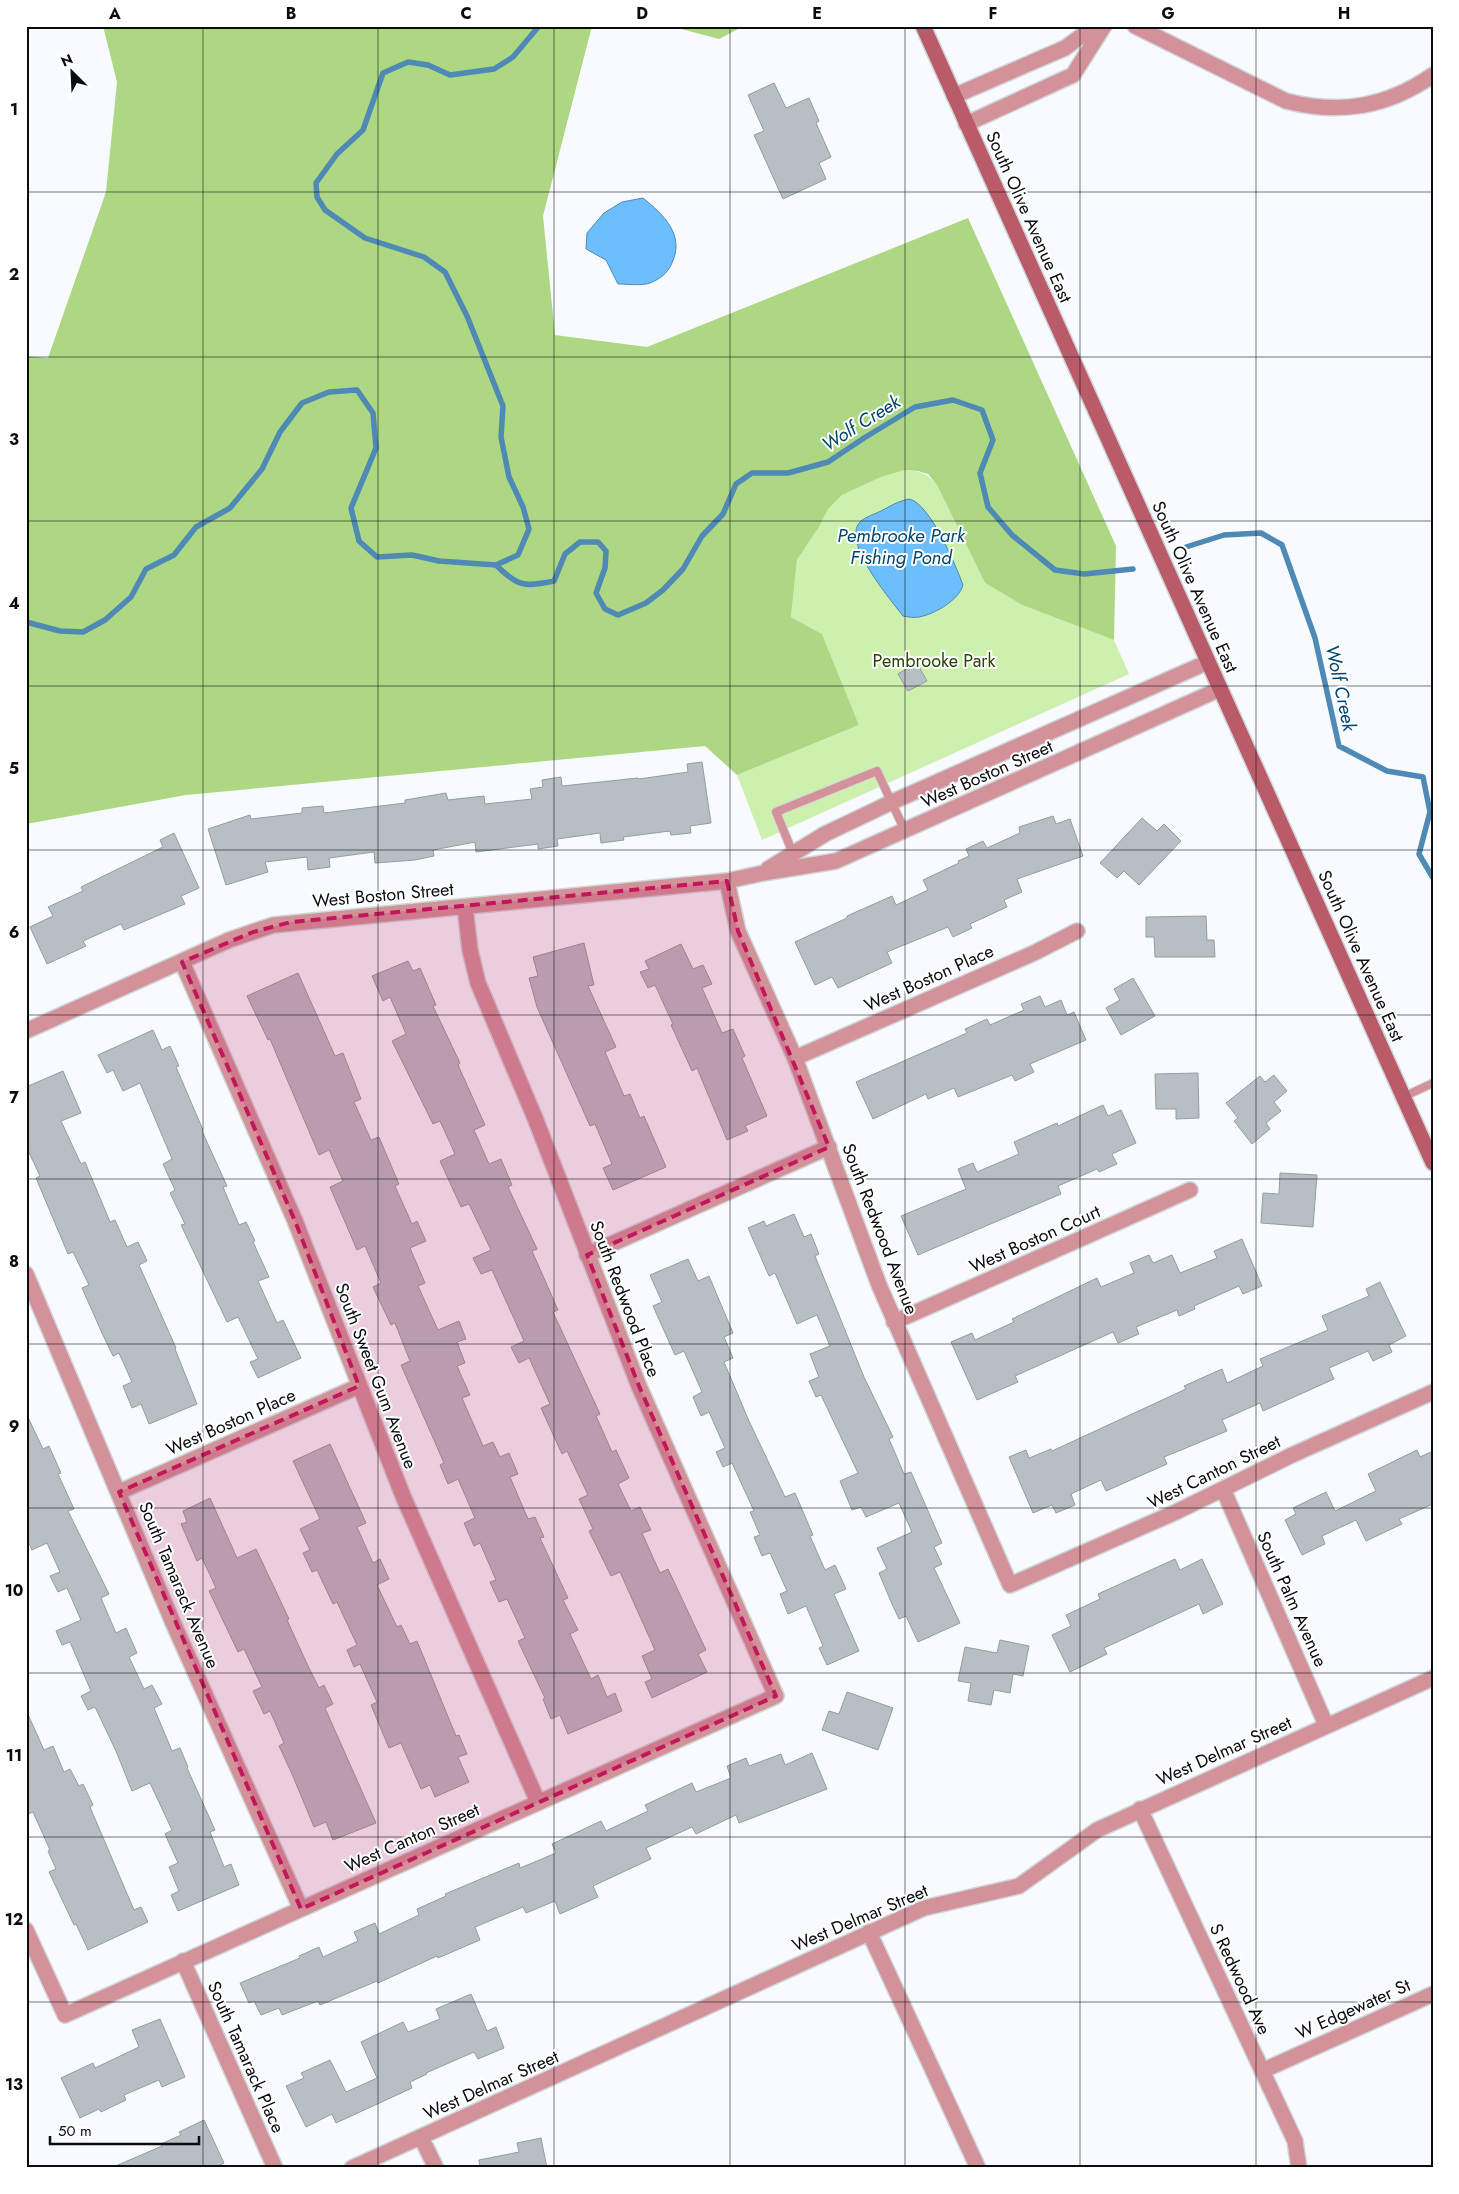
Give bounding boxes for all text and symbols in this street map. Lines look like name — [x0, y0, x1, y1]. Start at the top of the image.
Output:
text: A — [108, 2, 121, 25]
text: B — [286, 2, 296, 25]
text: C — [460, 2, 472, 25]
text: D — [636, 2, 648, 25]
text: E — [812, 2, 822, 25]
text: F — [989, 2, 997, 25]
text: G — [1161, 2, 1175, 25]
text: H — [1338, 2, 1350, 25]
north arrow — [48, 48, 98, 98]
text: N — [58, 49, 76, 72]
text: 1 — [10, 98, 18, 121]
street label: South Olive Avenue East — [979, 127, 1079, 308]
text: 2 — [9, 263, 19, 286]
water label: Wolf Creek — [817, 388, 906, 458]
text: 3 — [9, 428, 19, 451]
street label: South Olive Avenue East — [1145, 497, 1245, 678]
water label: Pembrooke Park Fishing Pond — [837, 522, 966, 571]
text: 4 — [8, 592, 20, 615]
water label: Wolf Creek — [1319, 642, 1364, 735]
park label: Pembrooke Park — [873, 648, 995, 674]
street label: West Boston Street — [917, 733, 1058, 815]
text: 5 — [9, 757, 19, 780]
street label: South Olive Avenue East — [1311, 866, 1411, 1047]
street label: West Boston Street — [311, 876, 455, 914]
text: 6 — [9, 921, 19, 944]
street label: West Boston Place — [860, 938, 998, 1018]
text: 7 — [9, 1086, 19, 1109]
street label: South Redwood Avenue — [835, 1140, 925, 1318]
street label: West Boston Court — [965, 1198, 1105, 1280]
street label: South Redwood Place — [583, 1217, 667, 1381]
text: 8 — [9, 1250, 19, 1273]
street label: South Sweet Gum Avenue — [329, 1279, 423, 1473]
street label: West Boston Place — [162, 1382, 300, 1462]
text: 9 — [9, 1415, 19, 1438]
street label: West Canton Street — [1143, 1428, 1285, 1515]
street label: South Tamarack Avenue — [132, 1497, 226, 1673]
street label: South Palm Avenue — [1250, 1527, 1334, 1671]
text: 10 — [5, 1579, 23, 1602]
street label: West Delmar Street — [1152, 1709, 1296, 1792]
text: 11 — [6, 1744, 22, 1767]
street label: West Canton Street — [340, 1796, 484, 1879]
street label: West Delmar Street — [788, 1877, 933, 1958]
text: 12 — [5, 1908, 23, 1931]
street label: S Redwood Ave — [1203, 1919, 1277, 2039]
street label: W Edgewater St — [1292, 1972, 1415, 2046]
street label: South Tamarack Place — [201, 1977, 291, 2137]
street label: West Delmar Street — [419, 2043, 563, 2126]
text: 13 — [5, 2073, 23, 2096]
scale bar — [50, 2114, 199, 2146]
text: 50 m — [58, 2120, 92, 2142]

